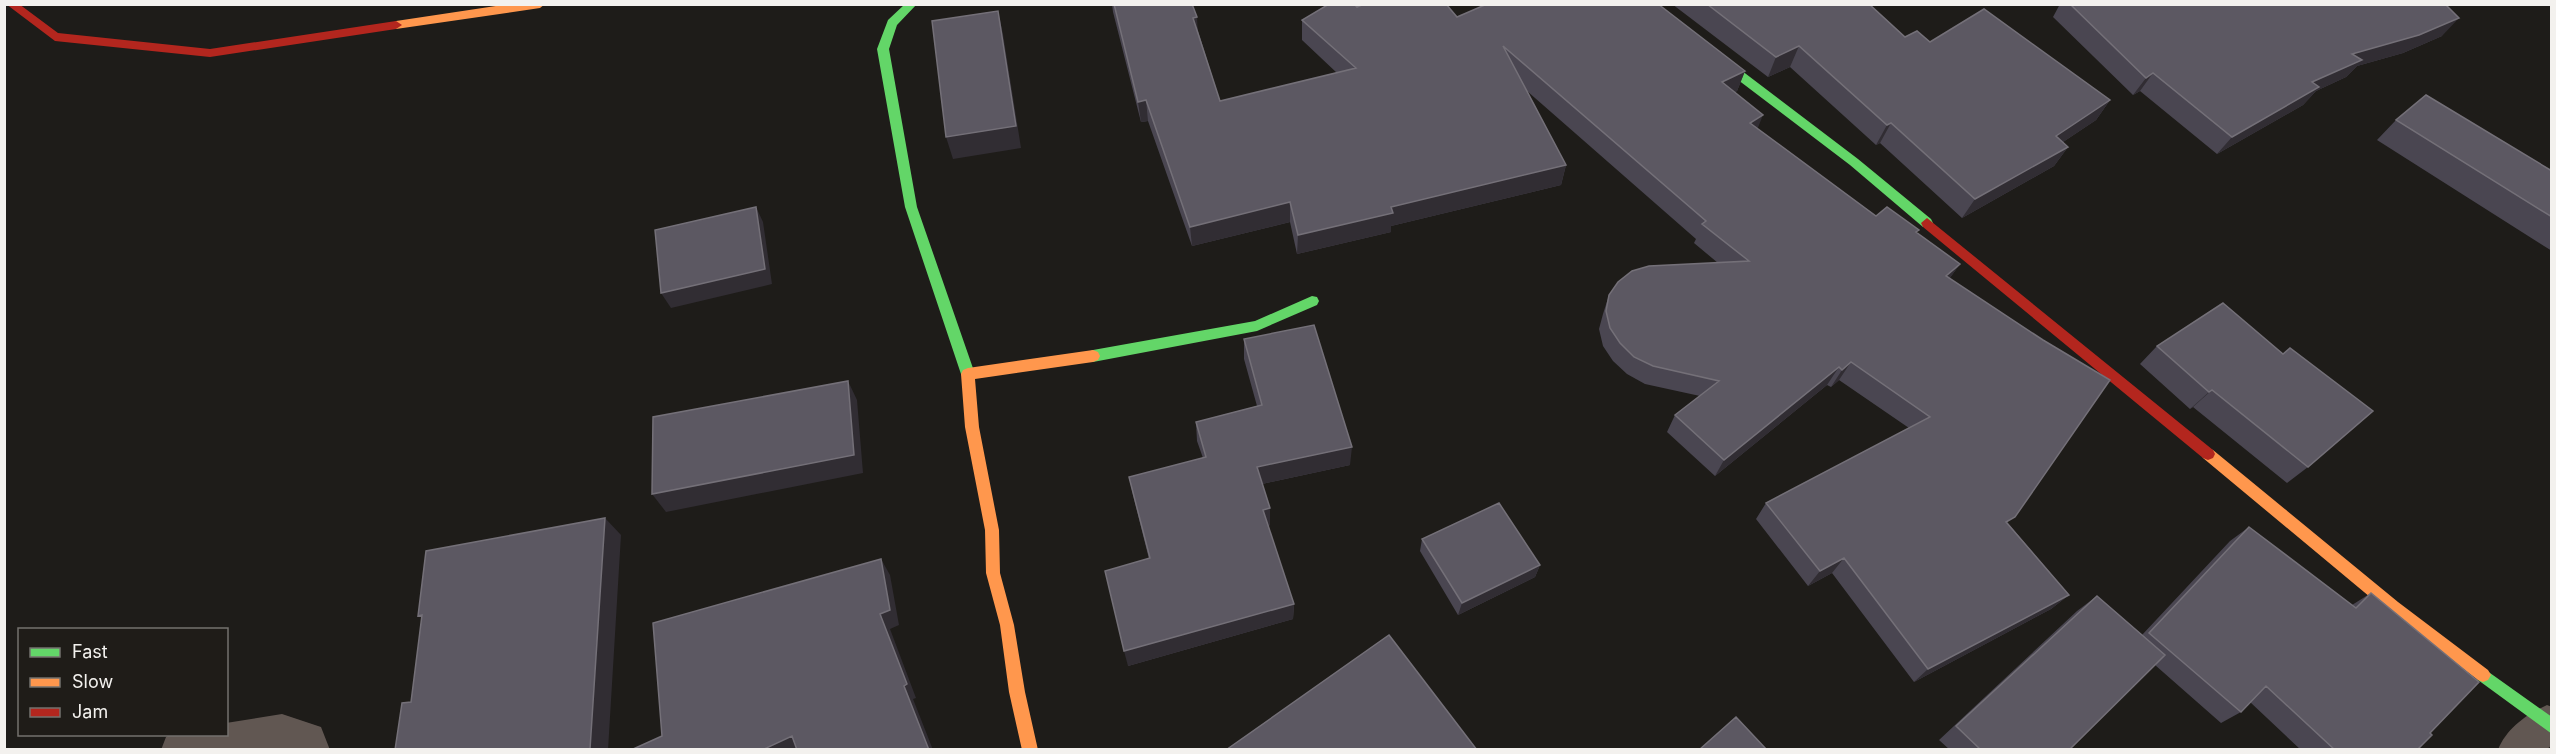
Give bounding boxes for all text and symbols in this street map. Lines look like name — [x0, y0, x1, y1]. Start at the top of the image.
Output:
legend — [18, 628, 228, 736]
text: Fast — [72, 641, 108, 662]
text: Slow — [72, 671, 113, 692]
text: Jam — [72, 701, 108, 722]

